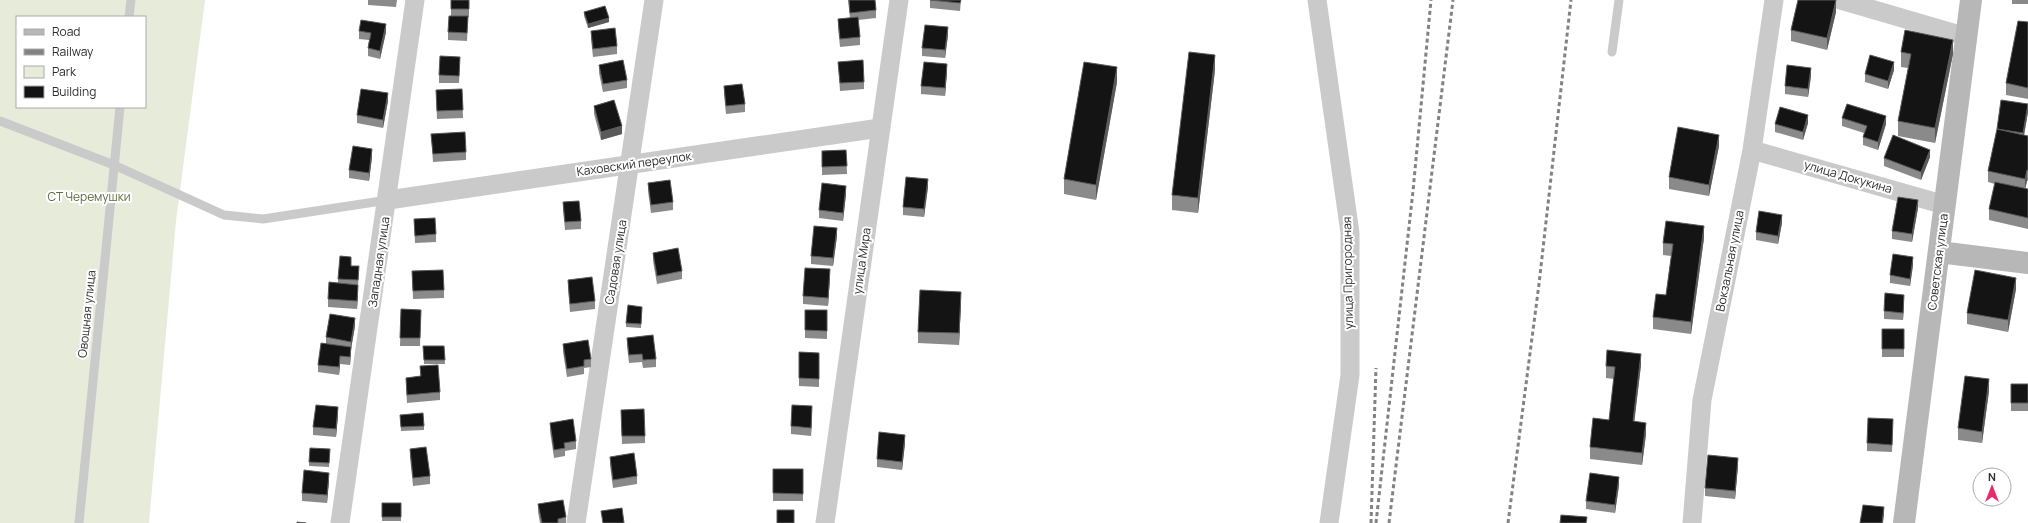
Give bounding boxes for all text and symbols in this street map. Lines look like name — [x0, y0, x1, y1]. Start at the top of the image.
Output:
legend — [16, 16, 146, 108]
text: Road — [52, 23, 80, 40]
text: Railway — [52, 43, 94, 60]
text: Park — [52, 63, 77, 80]
text: Building — [52, 83, 96, 100]
street label: Каховский переулок — [575, 147, 694, 180]
street label: улица Докукина — [1802, 156, 1894, 197]
park label: СТ Черемушки — [47, 188, 131, 205]
street label: Вокзальная улица — [1711, 209, 1748, 313]
street label: Советская улица — [1923, 213, 1952, 311]
street label: Западная улица — [364, 216, 393, 308]
street label: улица Пригородная — [1338, 216, 1357, 330]
street label: Садовая улица — [600, 218, 631, 306]
street label: улица Мира — [848, 227, 875, 295]
street label: Овощная улица — [73, 269, 100, 359]
north arrow — [1972, 467, 2012, 507]
text: N — [1988, 469, 1996, 484]

